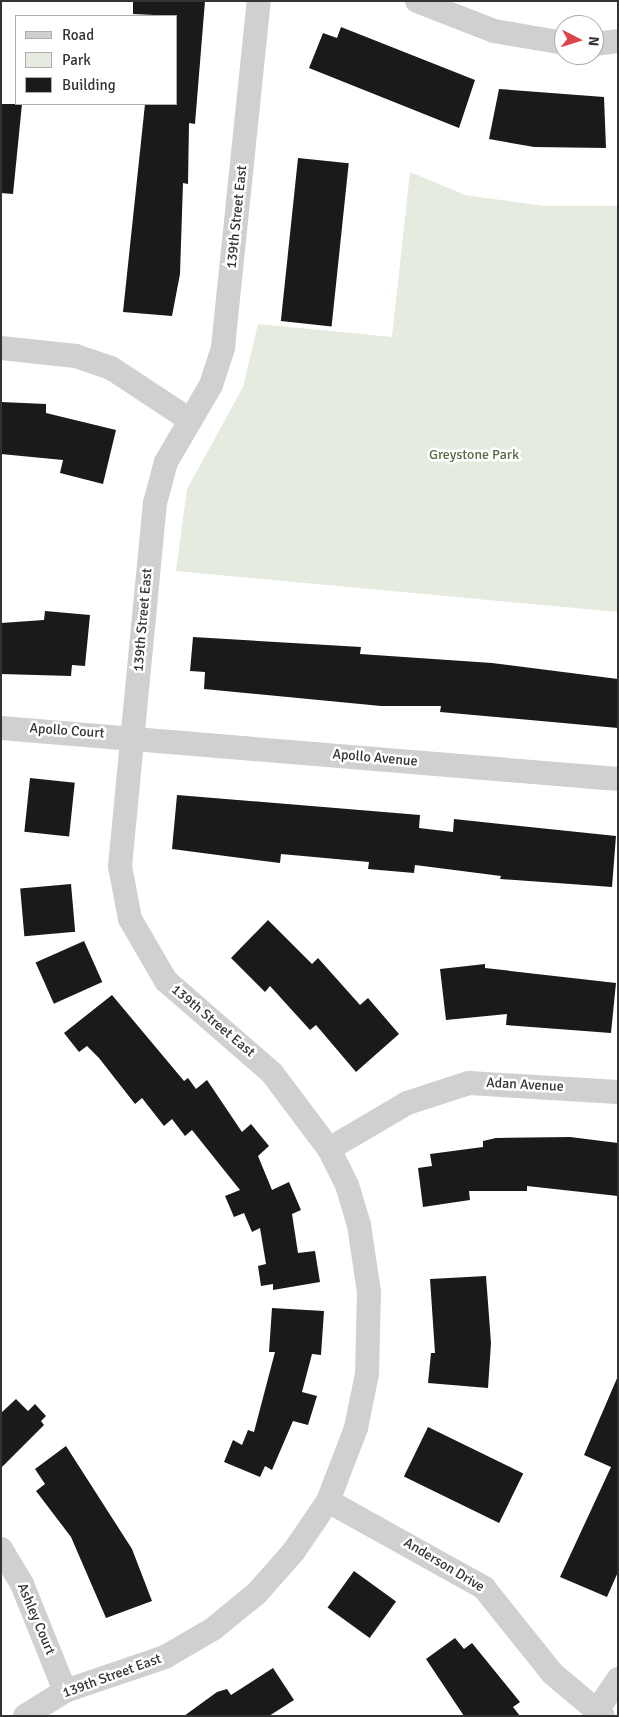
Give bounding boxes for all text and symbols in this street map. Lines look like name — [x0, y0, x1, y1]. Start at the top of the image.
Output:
legend — [15, 15, 178, 105]
north arrow — [554, 15, 604, 65]
text: Road — [62, 26, 94, 44]
text: N — [585, 36, 602, 47]
text: Park — [62, 51, 91, 69]
text: Building — [62, 76, 116, 94]
street label: 139th Street East — [223, 165, 251, 269]
park label: Greystone Park — [429, 447, 519, 463]
street label: 139th Street East — [130, 568, 156, 672]
street label: Apollo Court — [29, 720, 105, 742]
street label: Apollo Avenue — [332, 746, 418, 770]
street label: 139th Street East — [168, 981, 258, 1061]
street label: Adan Avenue — [486, 1075, 564, 1095]
street label: Anderson Drive — [401, 1534, 487, 1596]
street label: Ashley Court — [13, 1581, 59, 1657]
street label: 139th Street East — [60, 1650, 164, 1702]

